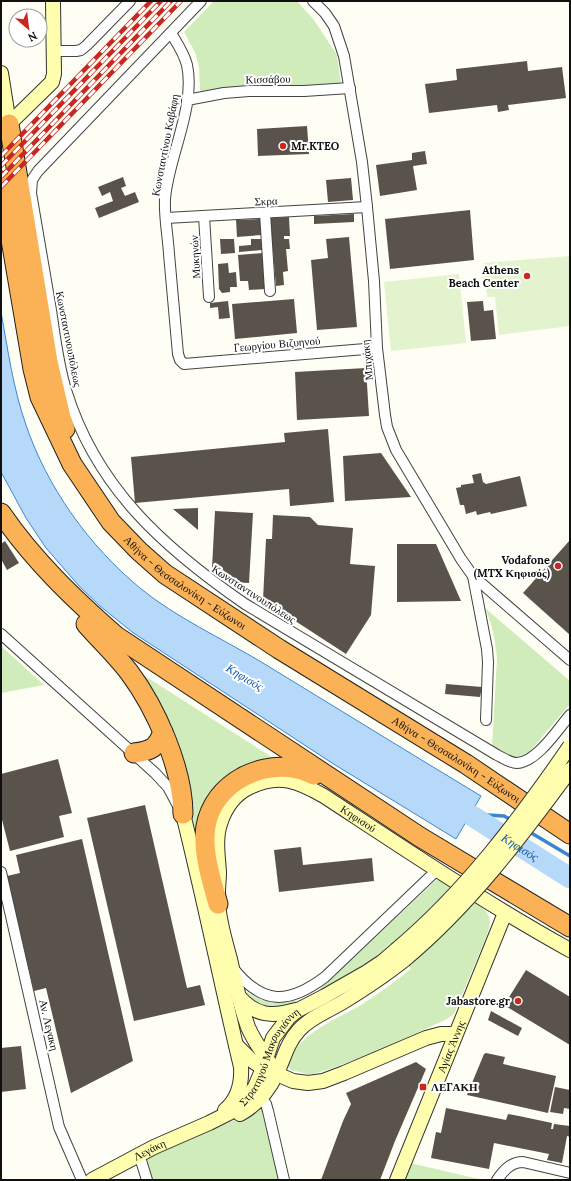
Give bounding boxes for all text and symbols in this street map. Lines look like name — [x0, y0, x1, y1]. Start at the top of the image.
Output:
north arrow — [8, 8, 48, 48]
text: N — [25, 29, 40, 45]
street label: Κισσάβου — [245, 72, 291, 86]
street label: Κωνσταντίνου Καβάφη — [148, 92, 182, 197]
place label: Mr.KTEO — [291, 139, 340, 153]
marker: Mr.KTEO — [278, 141, 288, 151]
street label: Σκρα — [254, 193, 278, 209]
street label: Μυκηνών — [187, 235, 203, 279]
place label: Athens Beach Center — [448, 263, 520, 290]
marker: Athens Beach Center — [522, 271, 532, 281]
street label: Κωνσταντινουπόλεως — [53, 290, 85, 389]
street label: Γεωργίου Βιζυηνού — [233, 333, 321, 355]
street label: Μπιχάκη — [358, 339, 376, 381]
street label: Αθήνα - Θεσσαλονίκη - Εύζωνοι — [121, 533, 249, 633]
place label: Vodafone (MTX Κηφισός) — [474, 553, 550, 581]
marker: Vodafone (MTX Κηφισός) — [553, 561, 563, 571]
street label: Κωνσταντινουπόλεως — [209, 562, 299, 627]
water label: Κηφισός — [223, 660, 266, 694]
street label: Αθήνα - Θεσσαλονίκη - Εύζωνοι — [390, 713, 523, 806]
street label: Κηφισού — [338, 802, 379, 836]
water label: Κηφισός — [498, 829, 542, 864]
place label: Jabastore.gr — [446, 994, 511, 1008]
marker: Jabastore.gr — [513, 996, 523, 1006]
street label: Αν. Λεγακη — [36, 998, 62, 1052]
street label: Στρατηγού Μακρυγιάννη — [236, 1004, 303, 1109]
street label: Αγίας Άννης — [434, 1018, 468, 1075]
place label: ΛΕΓΑΚΗ — [431, 1080, 478, 1094]
marker: ΛΕΓΑΚΗ — [418, 1082, 428, 1092]
street label: Λεγάκη — [131, 1136, 168, 1164]

